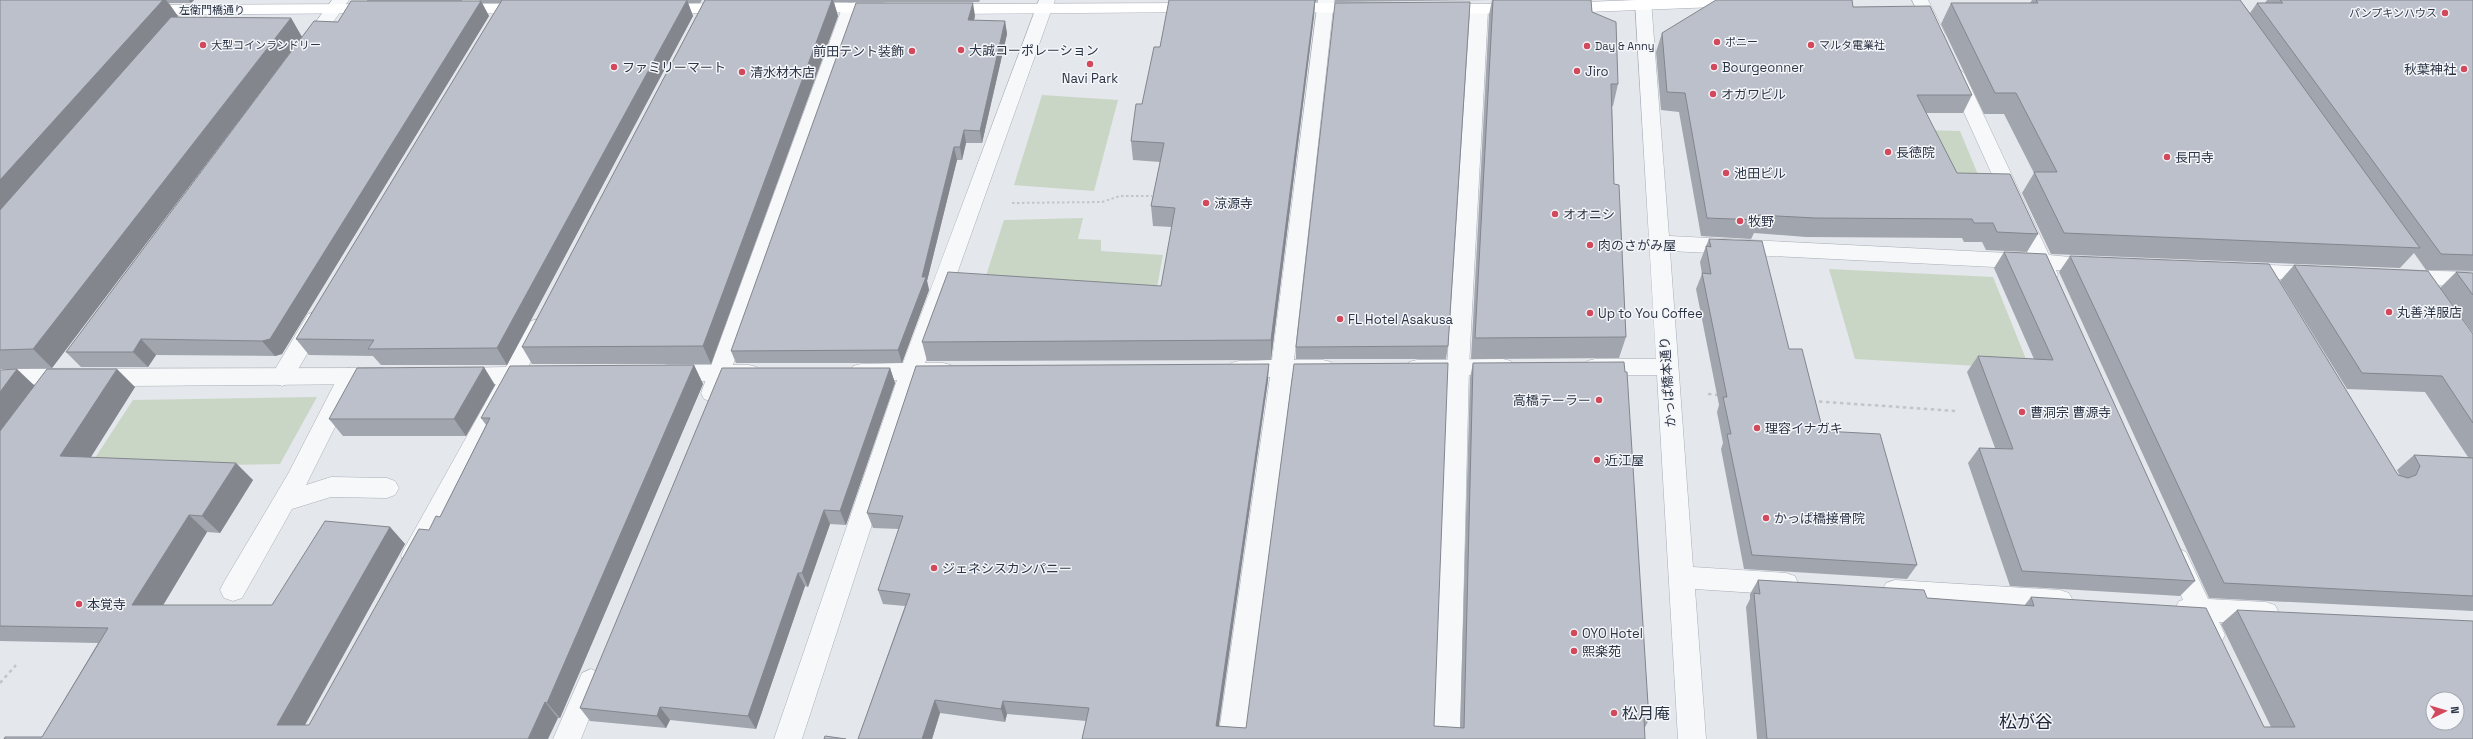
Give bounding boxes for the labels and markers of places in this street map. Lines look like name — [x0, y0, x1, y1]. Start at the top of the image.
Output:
place label: パンプキンハウス — [2349, 6, 2437, 20]
marker: パンプキンハウス — [2440, 8, 2450, 18]
place label: ポニー — [1725, 35, 1758, 49]
marker: ポニー — [1712, 37, 1722, 47]
place label: 大型コインランドリー — [211, 38, 321, 52]
place label: マルタ電業社 — [1819, 38, 1885, 52]
place label: Day & Anny — [1595, 39, 1654, 53]
marker: 大型コインランドリー — [198, 40, 208, 50]
marker: マルタ電業社 — [1806, 40, 1816, 50]
marker: Day & Anny — [1582, 41, 1592, 51]
place label: 大誠コーポレーション — [969, 42, 1099, 59]
place label: 前田テント装飾 — [813, 43, 904, 60]
marker: 大誠コーポレーション — [956, 45, 966, 55]
marker: 前田テント装飾 — [907, 46, 917, 56]
place label: ファミリーマート — [622, 59, 726, 76]
marker: Navi Park — [1085, 59, 1095, 69]
place label: Bourgeonner — [1722, 59, 1804, 76]
place label: 秋葉神社 — [2404, 61, 2456, 78]
marker: ファミリーマート — [609, 62, 619, 72]
marker: Bourgeonner — [1709, 62, 1719, 72]
place label: Jiro — [1585, 63, 1609, 80]
place label: 清水材木店 — [750, 64, 815, 81]
marker: 秋葉神社 — [2459, 64, 2469, 74]
marker: Jiro — [1572, 66, 1582, 76]
marker: 清水材木店 — [737, 67, 747, 77]
place label: Navi Park — [1062, 70, 1118, 87]
place label: オガワビル — [1721, 86, 1786, 103]
marker: オガワビル — [1708, 89, 1718, 99]
place label: 長徳院 — [1896, 144, 1935, 161]
marker: 長徳院 — [1883, 147, 1893, 157]
place label: 長円寺 — [2175, 149, 2214, 166]
marker: 長円寺 — [2162, 152, 2172, 162]
place label: 池田ビル — [1734, 165, 1786, 182]
marker: 池田ビル — [1721, 168, 1731, 178]
place label: 涼源寺 — [1214, 195, 1253, 212]
marker: 涼源寺 — [1201, 198, 1211, 208]
place label: オオニシ — [1563, 206, 1615, 223]
marker: オオニシ — [1550, 209, 1560, 219]
place label: 牧野 — [1748, 213, 1774, 230]
marker: 牧野 — [1735, 216, 1745, 226]
place label: 肉のさがみ屋 — [1598, 237, 1676, 254]
marker: 肉のさがみ屋 — [1585, 240, 1595, 250]
place label: 丸善洋服店 — [2397, 304, 2462, 321]
place label: Up to You Coffee — [1598, 305, 1703, 322]
marker: 丸善洋服店 — [2384, 307, 2394, 317]
marker: Up to You Coffee — [1585, 308, 1595, 318]
place label: FL Hotel Asakusa — [1348, 311, 1453, 328]
marker: FL Hotel Asakusa — [1335, 314, 1345, 324]
place label: 高橋テーラー — [1513, 392, 1591, 409]
marker: 高橋テーラー — [1594, 395, 1604, 405]
place label: 曹洞宗 曹源寺 — [2030, 404, 2111, 421]
marker: 曹洞宗 曹源寺 — [2017, 407, 2027, 417]
place label: 理容イナガキ — [1765, 420, 1843, 437]
marker: 理容イナガキ — [1752, 423, 1762, 433]
place label: 近江屋 — [1605, 452, 1644, 469]
marker: 近江屋 — [1592, 455, 1602, 465]
place label: かっぱ橋接骨院 — [1774, 510, 1865, 527]
marker: かっぱ橋接骨院 — [1761, 513, 1771, 523]
place label: ジェネシスカンパニー — [942, 560, 1072, 577]
marker: ジェネシスカンパニー — [929, 563, 939, 573]
place label: 本覚寺 — [87, 596, 126, 613]
marker: 本覚寺 — [74, 599, 84, 609]
place label: OYO Hotel — [1582, 625, 1643, 642]
marker: OYO Hotel — [1569, 628, 1579, 638]
place label: 熙楽苑 — [1582, 643, 1621, 660]
marker: 熙楽苑 — [1569, 646, 1579, 656]
place label: 松月庵 — [1622, 703, 1670, 724]
marker: 松月庵 — [1609, 708, 1619, 718]

